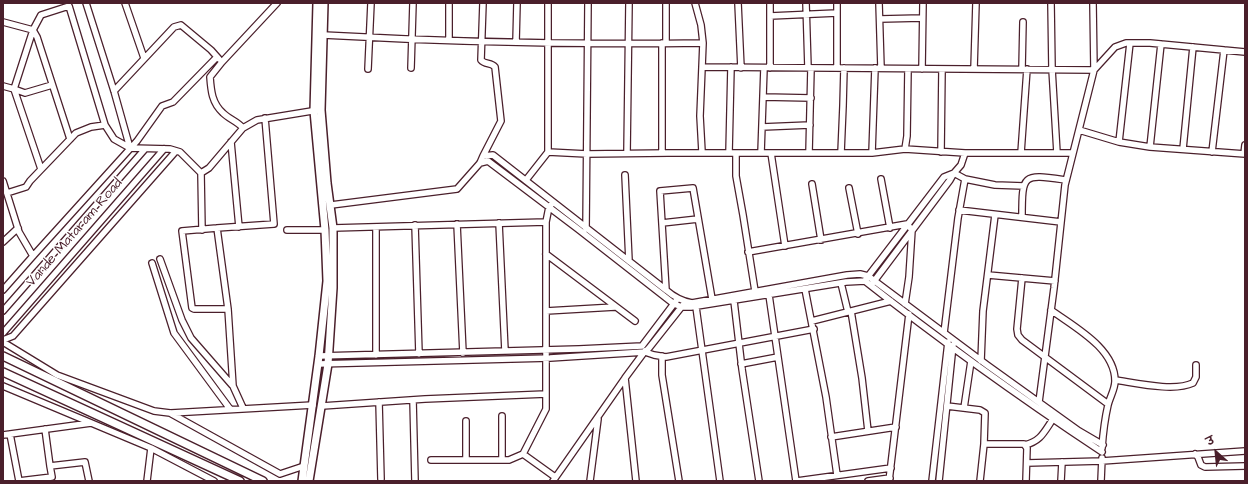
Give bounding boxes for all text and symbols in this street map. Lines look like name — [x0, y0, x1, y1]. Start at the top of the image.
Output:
street label: Vande Mataram Road — [23, 175, 127, 291]
north arrow — [1196, 432, 1236, 472]
text: उ — [1204, 433, 1217, 449]

